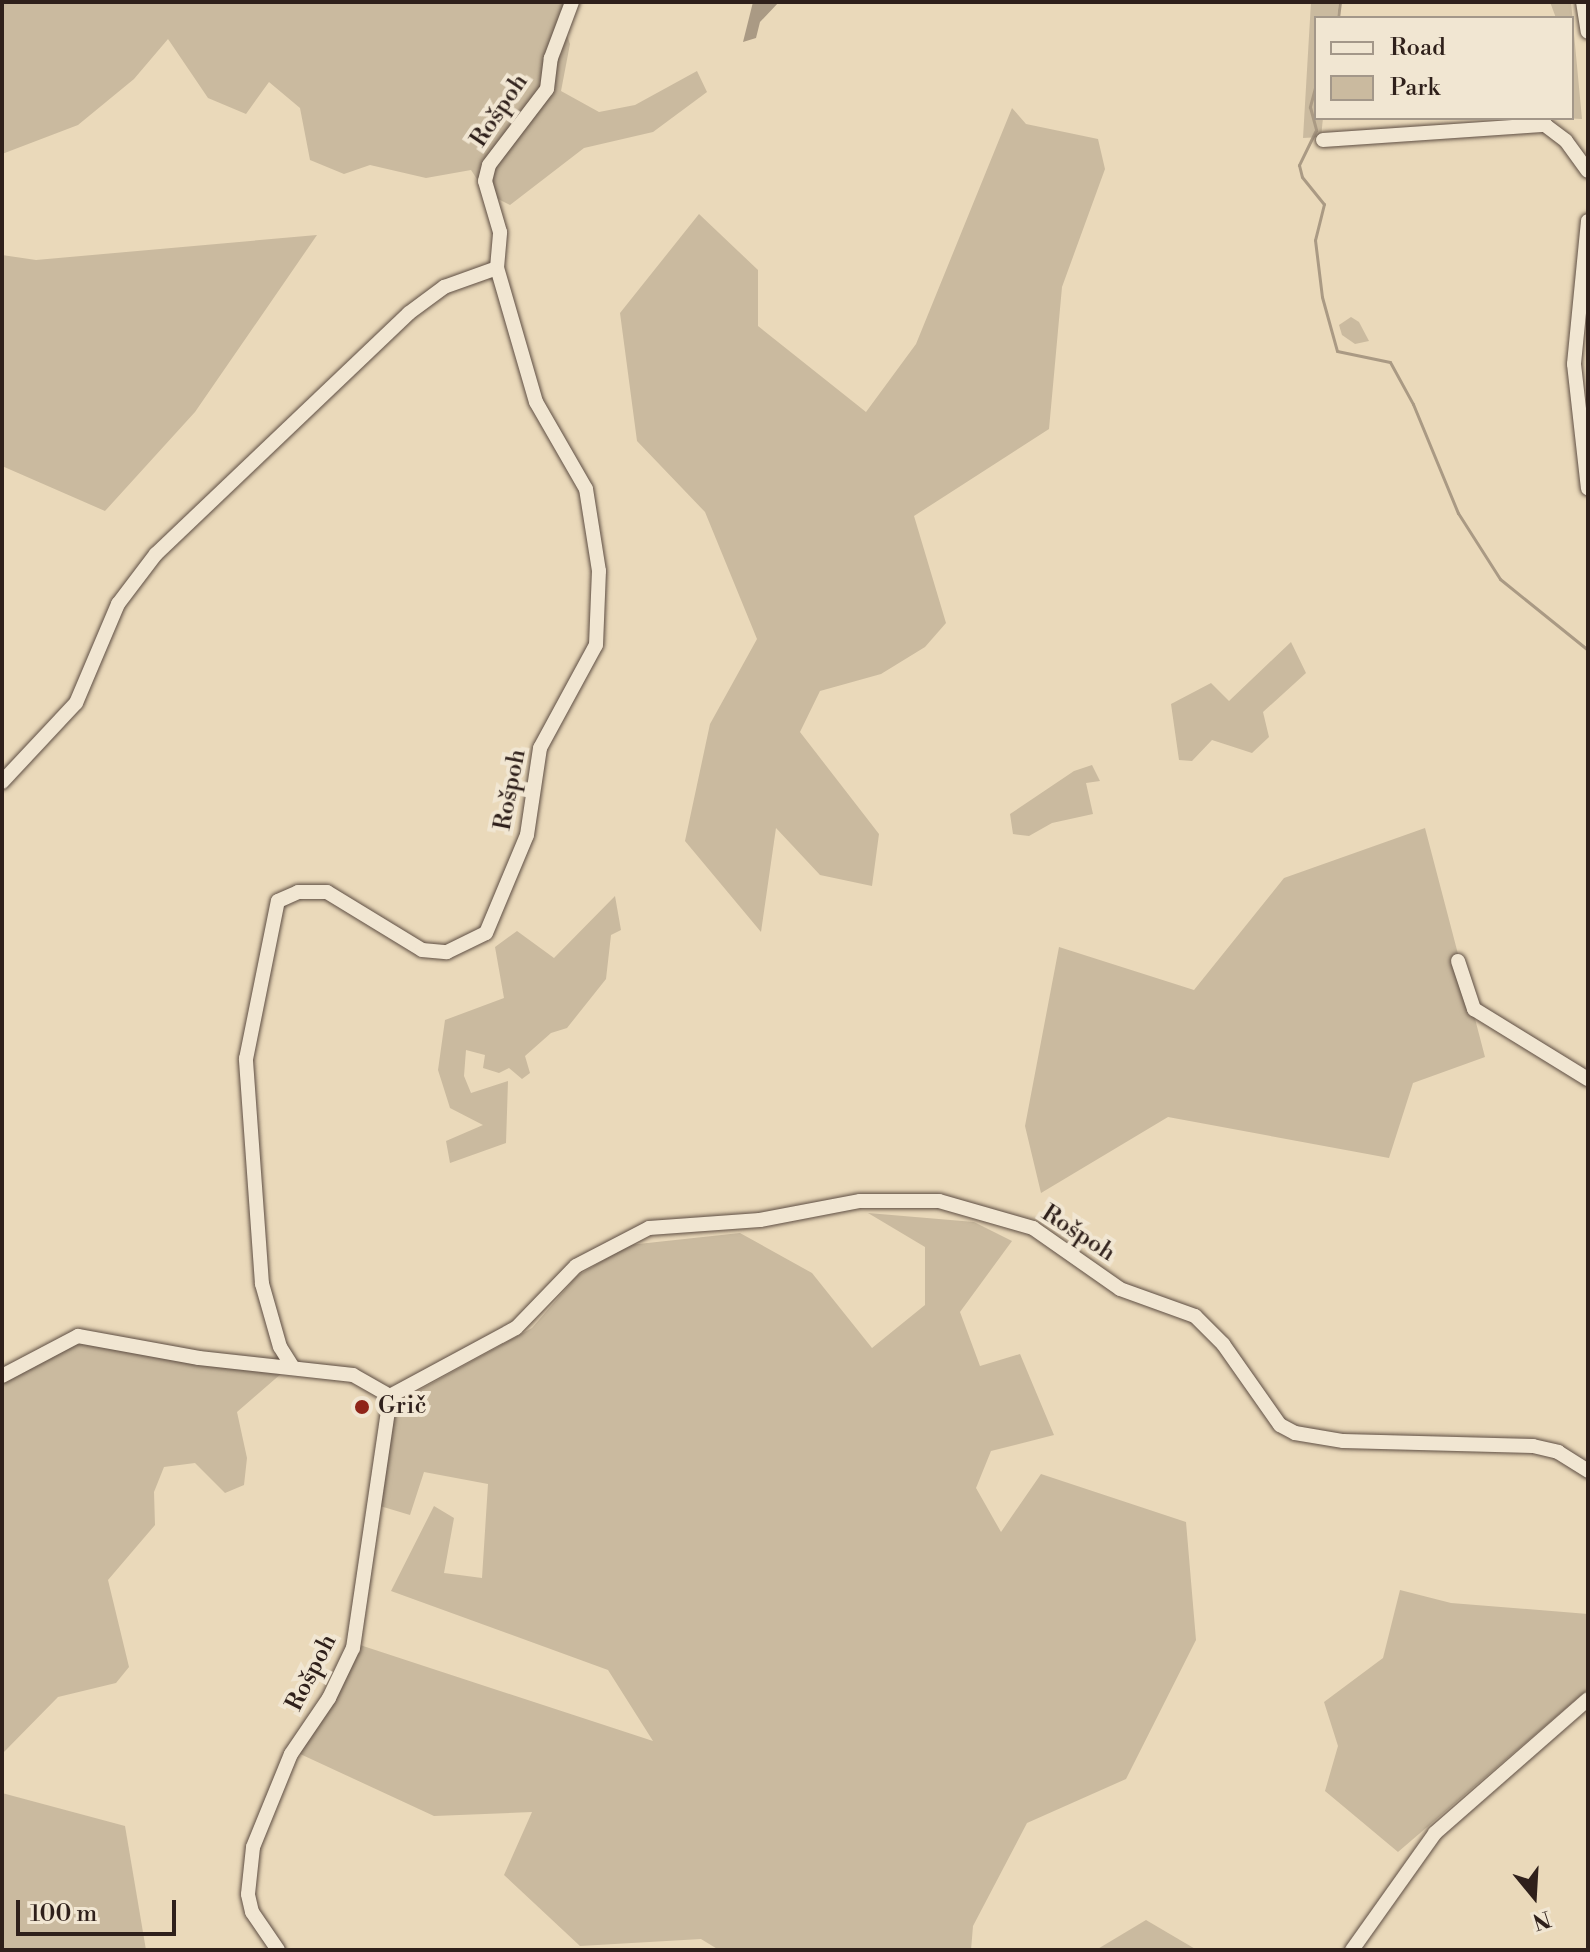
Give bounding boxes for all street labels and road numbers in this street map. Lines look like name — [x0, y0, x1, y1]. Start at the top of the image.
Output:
street label: Rošpoh — [465, 69, 535, 153]
street label: Rošpoh — [489, 747, 533, 833]
street label: Rošpoh — [1036, 1200, 1120, 1268]
street label: Rošpoh — [281, 1630, 343, 1716]

